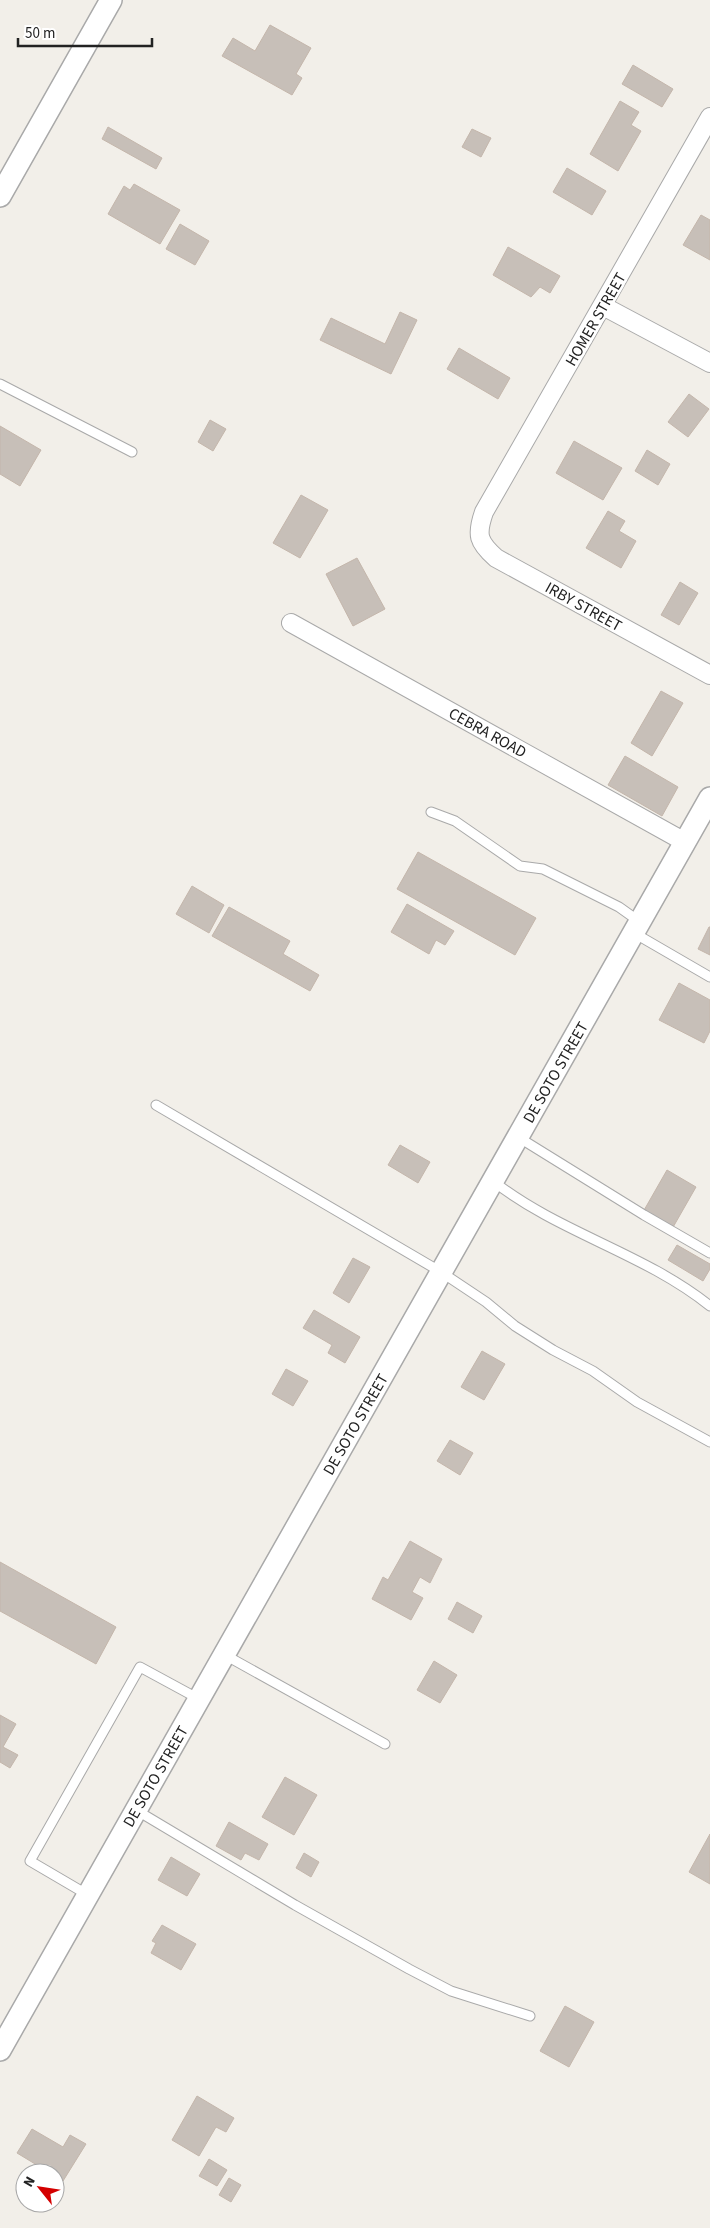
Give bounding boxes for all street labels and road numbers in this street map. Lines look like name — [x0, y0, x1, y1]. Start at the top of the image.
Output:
street label: HOMER STREET — [560, 268, 632, 370]
street label: IRBY STREET — [541, 577, 626, 637]
street label: CEBRA ROAD — [445, 702, 531, 763]
street label: DE SOTO STREET — [518, 1017, 594, 1127]
street label: DE SOTO STREET — [318, 1369, 394, 1479]
street label: DE SOTO STREET — [118, 1721, 194, 1831]

